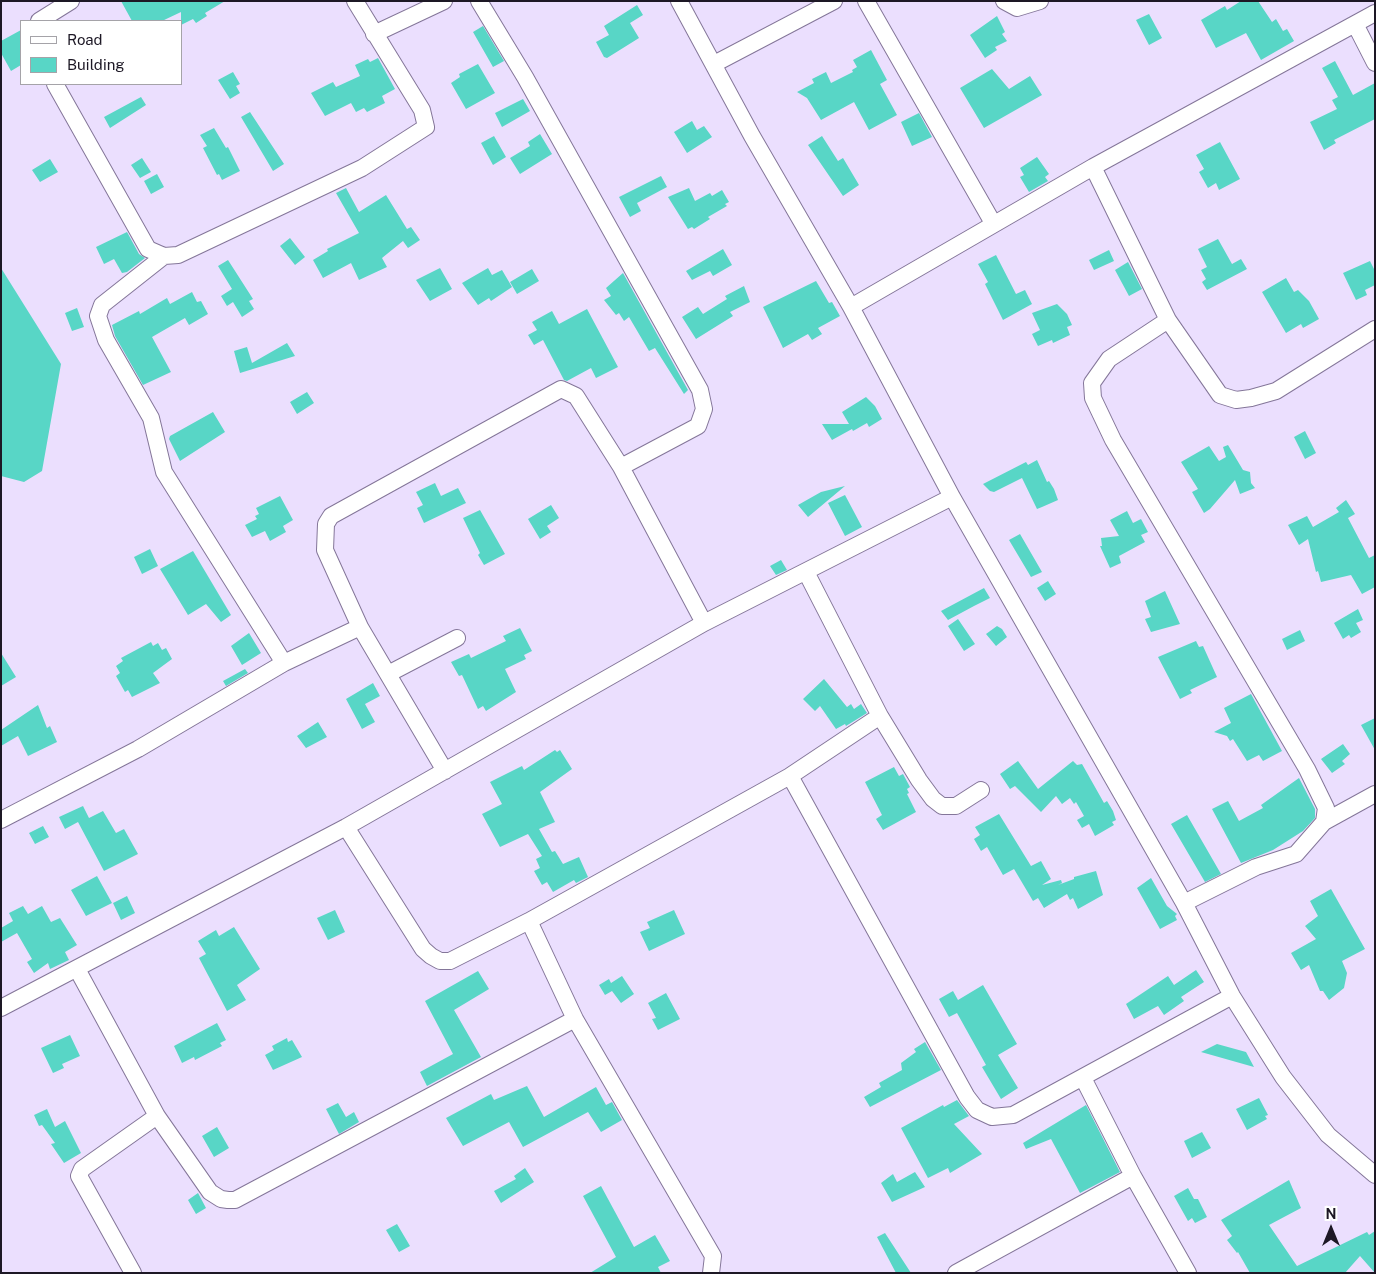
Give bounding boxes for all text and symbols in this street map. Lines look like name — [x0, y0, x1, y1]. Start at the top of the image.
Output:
legend — [20, 20, 182, 85]
text: Road — [67, 31, 103, 48]
text: Building — [67, 56, 125, 73]
north arrow — [1306, 1204, 1356, 1254]
text: N — [1326, 1206, 1336, 1222]

